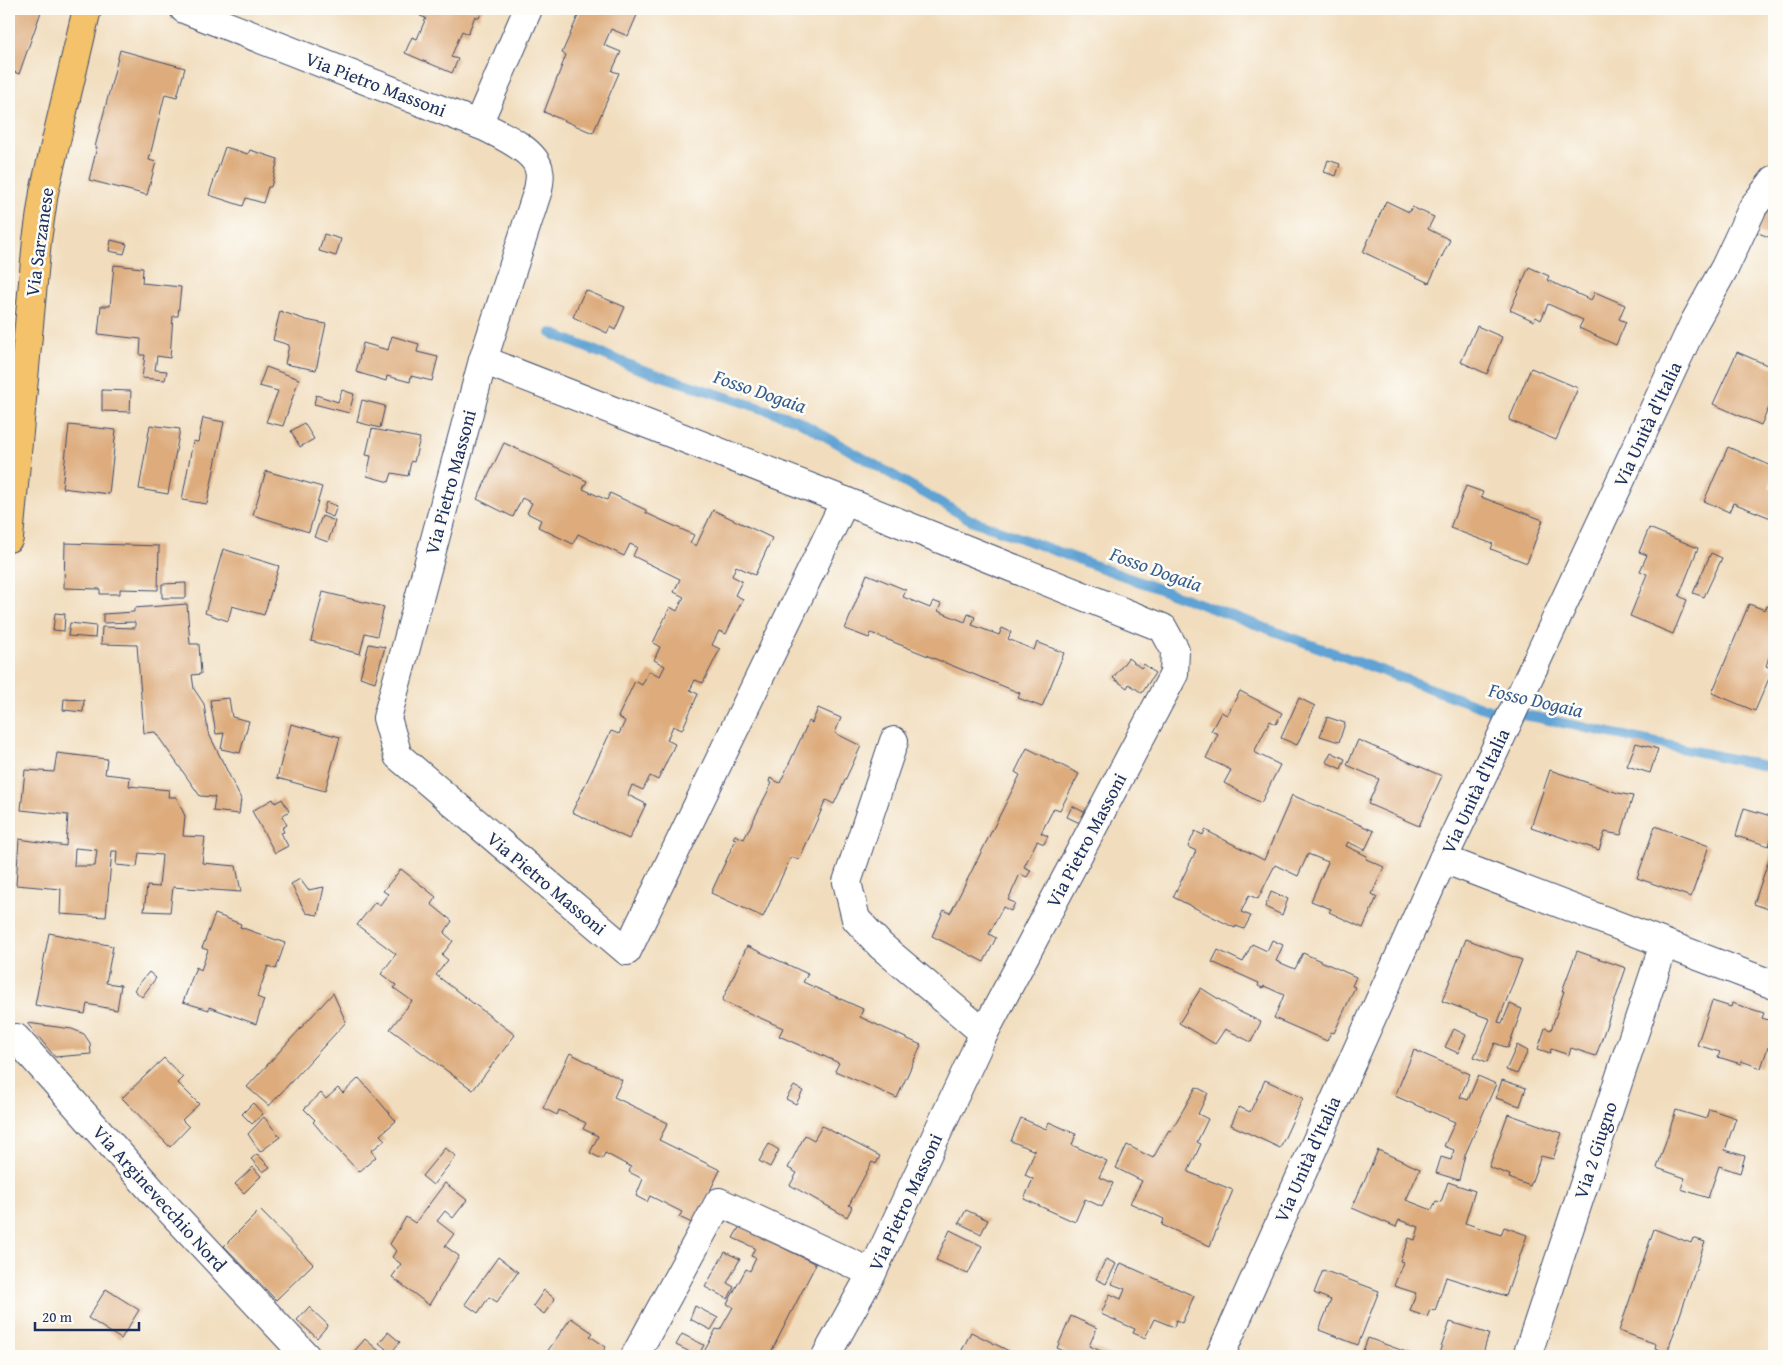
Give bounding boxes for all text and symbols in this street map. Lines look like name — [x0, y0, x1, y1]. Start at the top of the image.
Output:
street label: Via Pietro Massoni — [301, 44, 451, 124]
street label: Via Sarzanese — [17, 185, 61, 299]
street label: Via Unità d'Italia — [1606, 357, 1688, 491]
water label: Fosso Dogaia — [709, 361, 811, 420]
street label: Via Pietro Massoni — [417, 406, 483, 558]
water label: Fosso Dogaia — [1105, 538, 1207, 599]
water label: Fosso Dogaia — [1485, 674, 1587, 725]
street label: Via Unità d'Italia — [1434, 724, 1516, 858]
street label: Via Pietro Massoni — [1039, 768, 1133, 912]
street label: Via Pietro Massoni — [481, 824, 613, 942]
street label: Via Unità d'Italia — [1267, 1091, 1347, 1227]
street label: Via 2 Giugno — [1566, 1098, 1624, 1202]
street label: Via Arginevecchio Nord — [86, 1118, 234, 1278]
street label: Via Pietro Massoni — [861, 1129, 949, 1275]
scale bar — [35, 1300, 139, 1332]
text: 20 m — [42, 1306, 73, 1327]

